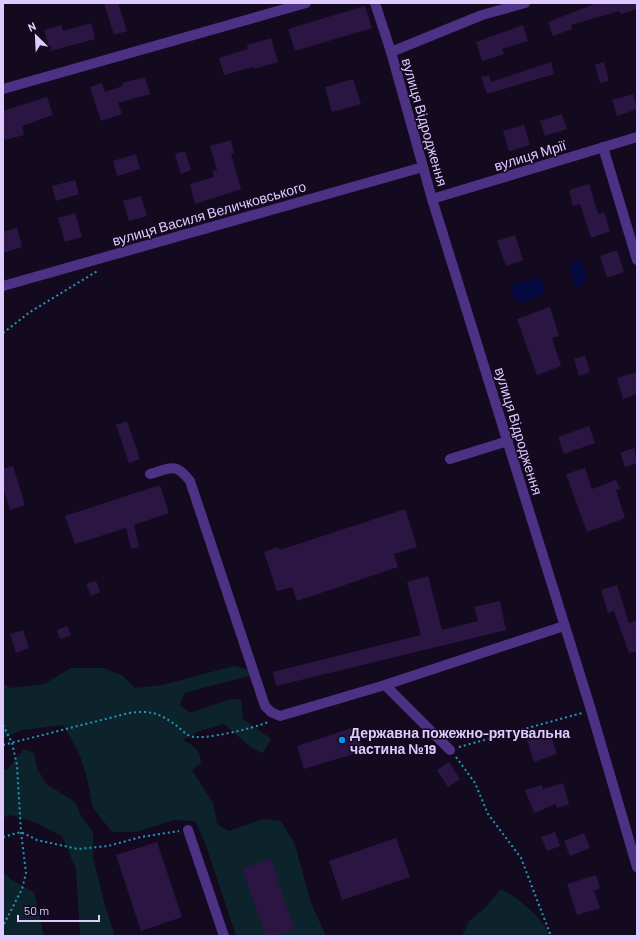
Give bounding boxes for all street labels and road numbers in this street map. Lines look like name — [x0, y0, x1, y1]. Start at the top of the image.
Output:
street label: вулиця Відродження — [399, 56, 451, 188]
street label: вулиця Мрії — [492, 136, 568, 174]
street label: вулиця Василя Величковського — [110, 177, 308, 249]
street label: вулиця Відродження — [492, 365, 546, 497]

